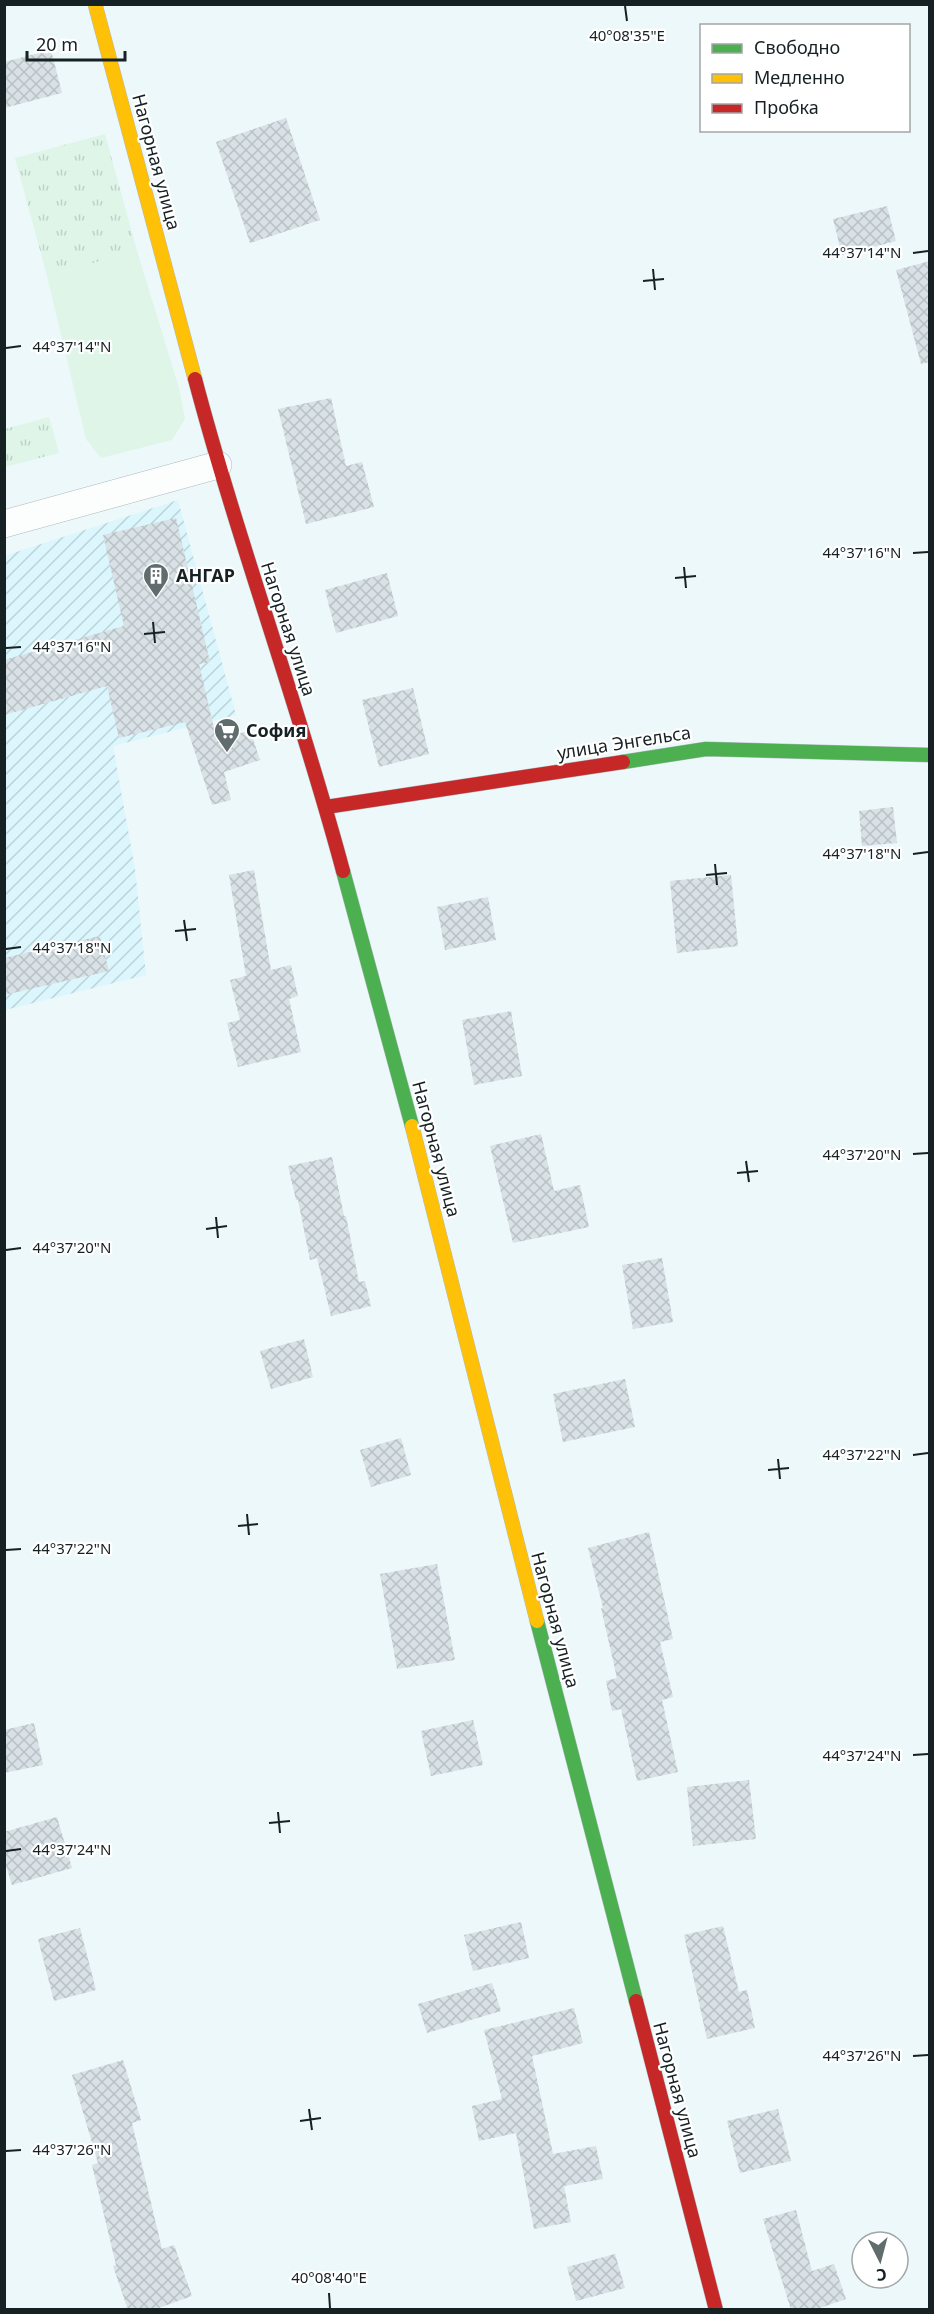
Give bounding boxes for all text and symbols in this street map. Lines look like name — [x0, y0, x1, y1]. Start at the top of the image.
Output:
scale bar — [27, 24, 124, 62]
legend — [700, 24, 910, 132]
text: 40°08'35"E — [589, 25, 665, 45]
text: 20 m — [36, 32, 78, 56]
text: Свободно — [754, 35, 840, 59]
text: Медленно — [754, 65, 845, 89]
street label: Нагорная улица — [127, 91, 187, 232]
text: Пробка — [754, 95, 819, 119]
text: 44°37'14"N — [823, 242, 901, 262]
text: 44°37'14"N — [33, 336, 111, 356]
text: 44°37'16"N — [823, 542, 901, 562]
street label: Нагорная улица — [256, 558, 322, 699]
building icon: АНГАР — [141, 561, 171, 599]
place label: АНГАР — [176, 563, 235, 587]
text: 44°37'16"N — [33, 636, 111, 656]
supermarket icon: София — [212, 716, 242, 754]
place label: София — [246, 718, 306, 742]
street label: улица Энгельса — [555, 720, 693, 764]
text: 44°37'18"N — [823, 843, 901, 863]
text: 44°37'18"N — [33, 937, 111, 957]
street label: Нагорная улица — [407, 1078, 467, 1219]
text: 44°37'20"N — [823, 1144, 901, 1164]
text: 44°37'20"N — [33, 1237, 111, 1257]
text: 44°37'22"N — [823, 1444, 901, 1464]
text: 44°37'22"N — [33, 1538, 111, 1558]
street label: Нагорная улица — [526, 1549, 586, 1690]
text: 44°37'24"N — [823, 1745, 901, 1765]
text: 44°37'24"N — [33, 1839, 111, 1859]
street label: Нагорная улица — [648, 2019, 708, 2160]
text: 44°37'26"N — [823, 2045, 901, 2065]
text: 44°37'26"N — [33, 2139, 111, 2159]
north arrow — [850, 2230, 910, 2290]
text: С — [875, 2263, 888, 2286]
text: 40°08'40"E — [291, 2267, 367, 2287]

